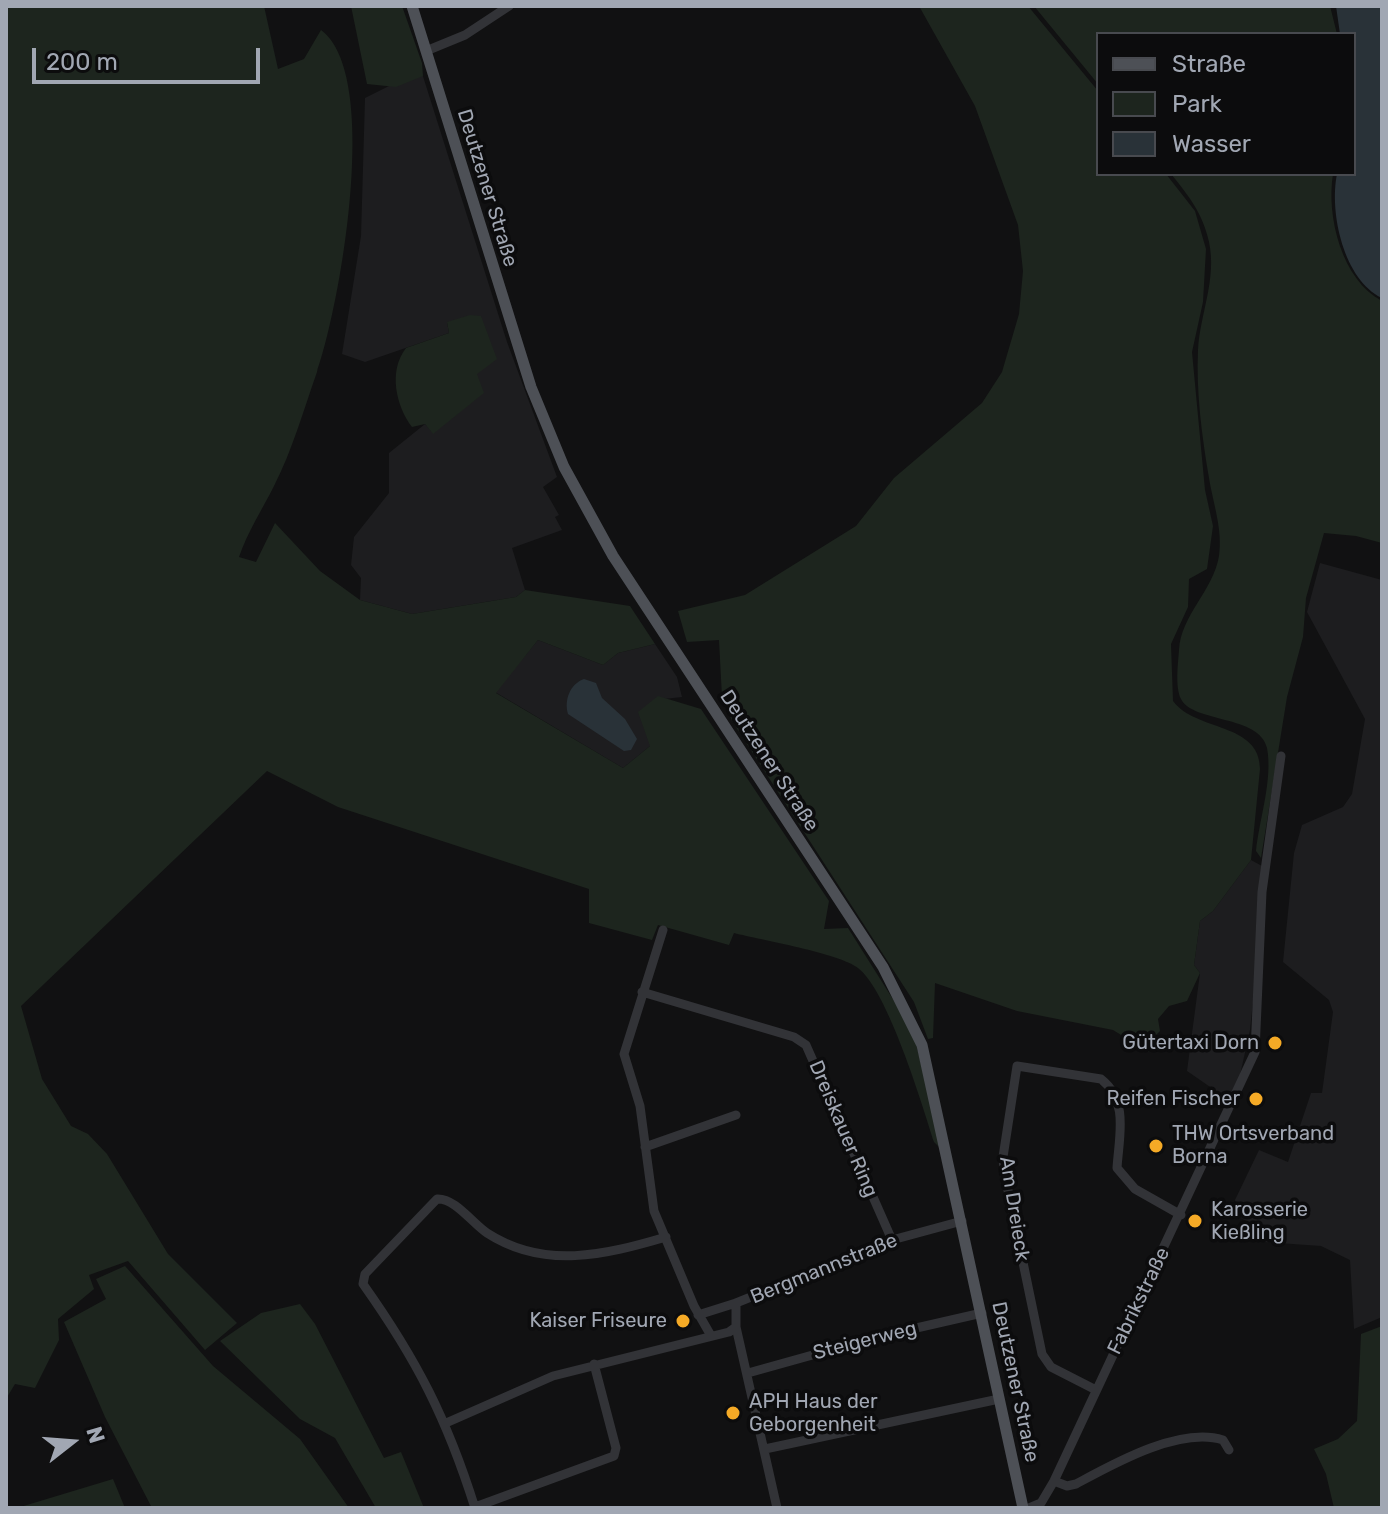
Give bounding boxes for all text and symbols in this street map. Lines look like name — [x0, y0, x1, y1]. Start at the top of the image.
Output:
scale bar — [36, 32, 264, 82]
legend — [1096, 32, 1356, 176]
text: 200 m — [46, 48, 118, 76]
text: Straße — [1172, 50, 1246, 78]
text: Park — [1172, 90, 1222, 118]
street label: Deutzener Straße — [452, 106, 522, 270]
text: Wasser — [1172, 130, 1251, 158]
street label: Deutzener Straße — [714, 686, 824, 836]
place label: Gütertaxi Dorn — [1122, 1031, 1259, 1055]
marker: Gütertaxi Dorn — [1266, 1034, 1284, 1052]
street label: Dreiskauer Ring — [803, 1057, 883, 1201]
place label: Reifen Fischer — [1107, 1087, 1240, 1111]
marker: Reifen Fischer — [1247, 1090, 1265, 1108]
place label: THW Ortsverband Borna — [1172, 1122, 1334, 1169]
marker: THW Ortsverband Borna — [1147, 1137, 1165, 1155]
street label: Am Dreieck — [994, 1155, 1034, 1263]
place label: Karosserie Kießling — [1211, 1198, 1308, 1245]
marker: Karosserie Kießling — [1186, 1212, 1204, 1230]
street label: Bergmannstraße — [747, 1229, 901, 1309]
street label: Fabrikstraße — [1103, 1244, 1175, 1358]
street label: Deutzener Straße — [986, 1299, 1044, 1465]
place label: Kaiser Friseure — [529, 1309, 667, 1333]
marker: Kaiser Friseure — [674, 1312, 692, 1330]
street label: Steigerweg — [811, 1317, 919, 1365]
place label: APH Haus der Geborgenheit — [749, 1390, 878, 1437]
north arrow — [32, 1402, 112, 1482]
marker: APH Haus der Geborgenheit — [724, 1404, 742, 1422]
text: N — [80, 1423, 111, 1446]

